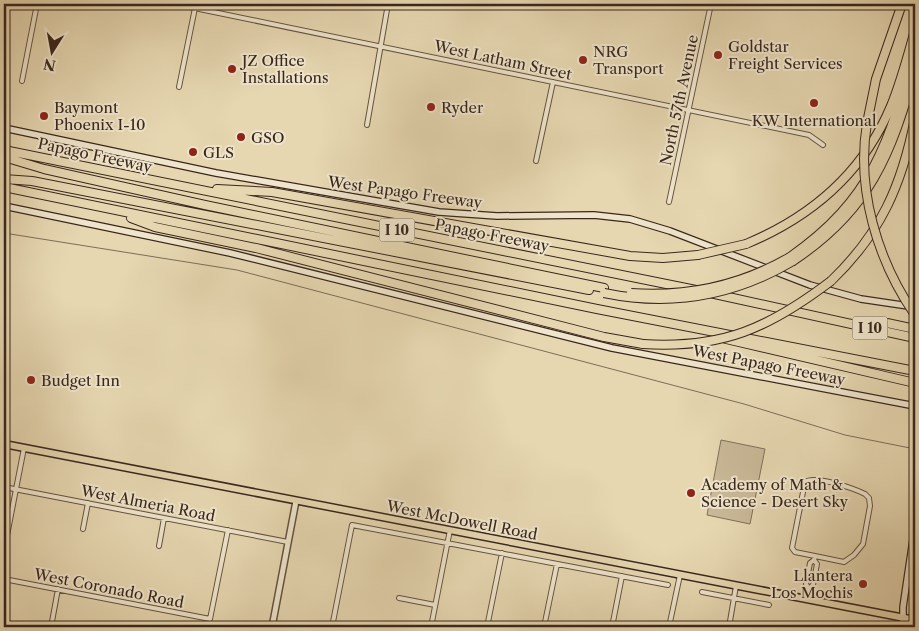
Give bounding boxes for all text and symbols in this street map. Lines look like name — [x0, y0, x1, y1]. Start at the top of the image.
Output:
north arrow — [28, 28, 78, 78]
street label: North 57th Avenue — [656, 33, 702, 167]
street label: West Latham Street — [432, 36, 574, 84]
place label: Goldstar Freight Services — [728, 37, 843, 73]
place label: NRG Transport — [593, 42, 664, 78]
marker: Goldstar Freight Services — [712, 49, 724, 61]
place label: JZ Office Installations — [240, 51, 329, 87]
marker: NRG Transport — [577, 54, 589, 66]
text: N — [42, 55, 57, 75]
marker: JZ Office Installations — [226, 63, 238, 75]
marker: KW International — [808, 97, 820, 109]
place label: Baymont Phoenix I-10 — [54, 98, 145, 134]
place label: Ryder — [441, 98, 484, 117]
marker: Ryder — [425, 101, 437, 113]
marker: Baymont Phoenix I-10 — [38, 110, 50, 122]
place label: KW International — [752, 111, 877, 130]
place label: GSO — [251, 128, 285, 147]
marker: GSO — [235, 131, 247, 143]
street label: Papago Freeway — [36, 134, 154, 176]
place label: GLS — [203, 143, 234, 162]
marker: GLS — [187, 146, 199, 158]
street label: West Papago Freeway — [326, 172, 484, 212]
street label: Papago Freeway — [433, 215, 551, 256]
road number: I 10 — [380, 218, 414, 242]
road number: I 10 — [852, 316, 888, 339]
street label: West Papago Freeway — [690, 341, 848, 389]
place label: Budget Inn — [41, 371, 120, 390]
marker: Budget Inn — [25, 374, 37, 386]
place label: Academy of Math & Science - Desert Sky — [700, 475, 849, 511]
street label: West Almeria Road — [78, 480, 217, 525]
marker: Academy of Math & Science - Desert Sky — [685, 487, 697, 499]
street label: West McDowell Road — [384, 496, 539, 544]
street label: West Coronado Road — [32, 564, 185, 612]
place label: Llantera Los Mochis — [771, 566, 853, 602]
marker: Llantera Los Mochis — [857, 578, 869, 590]

